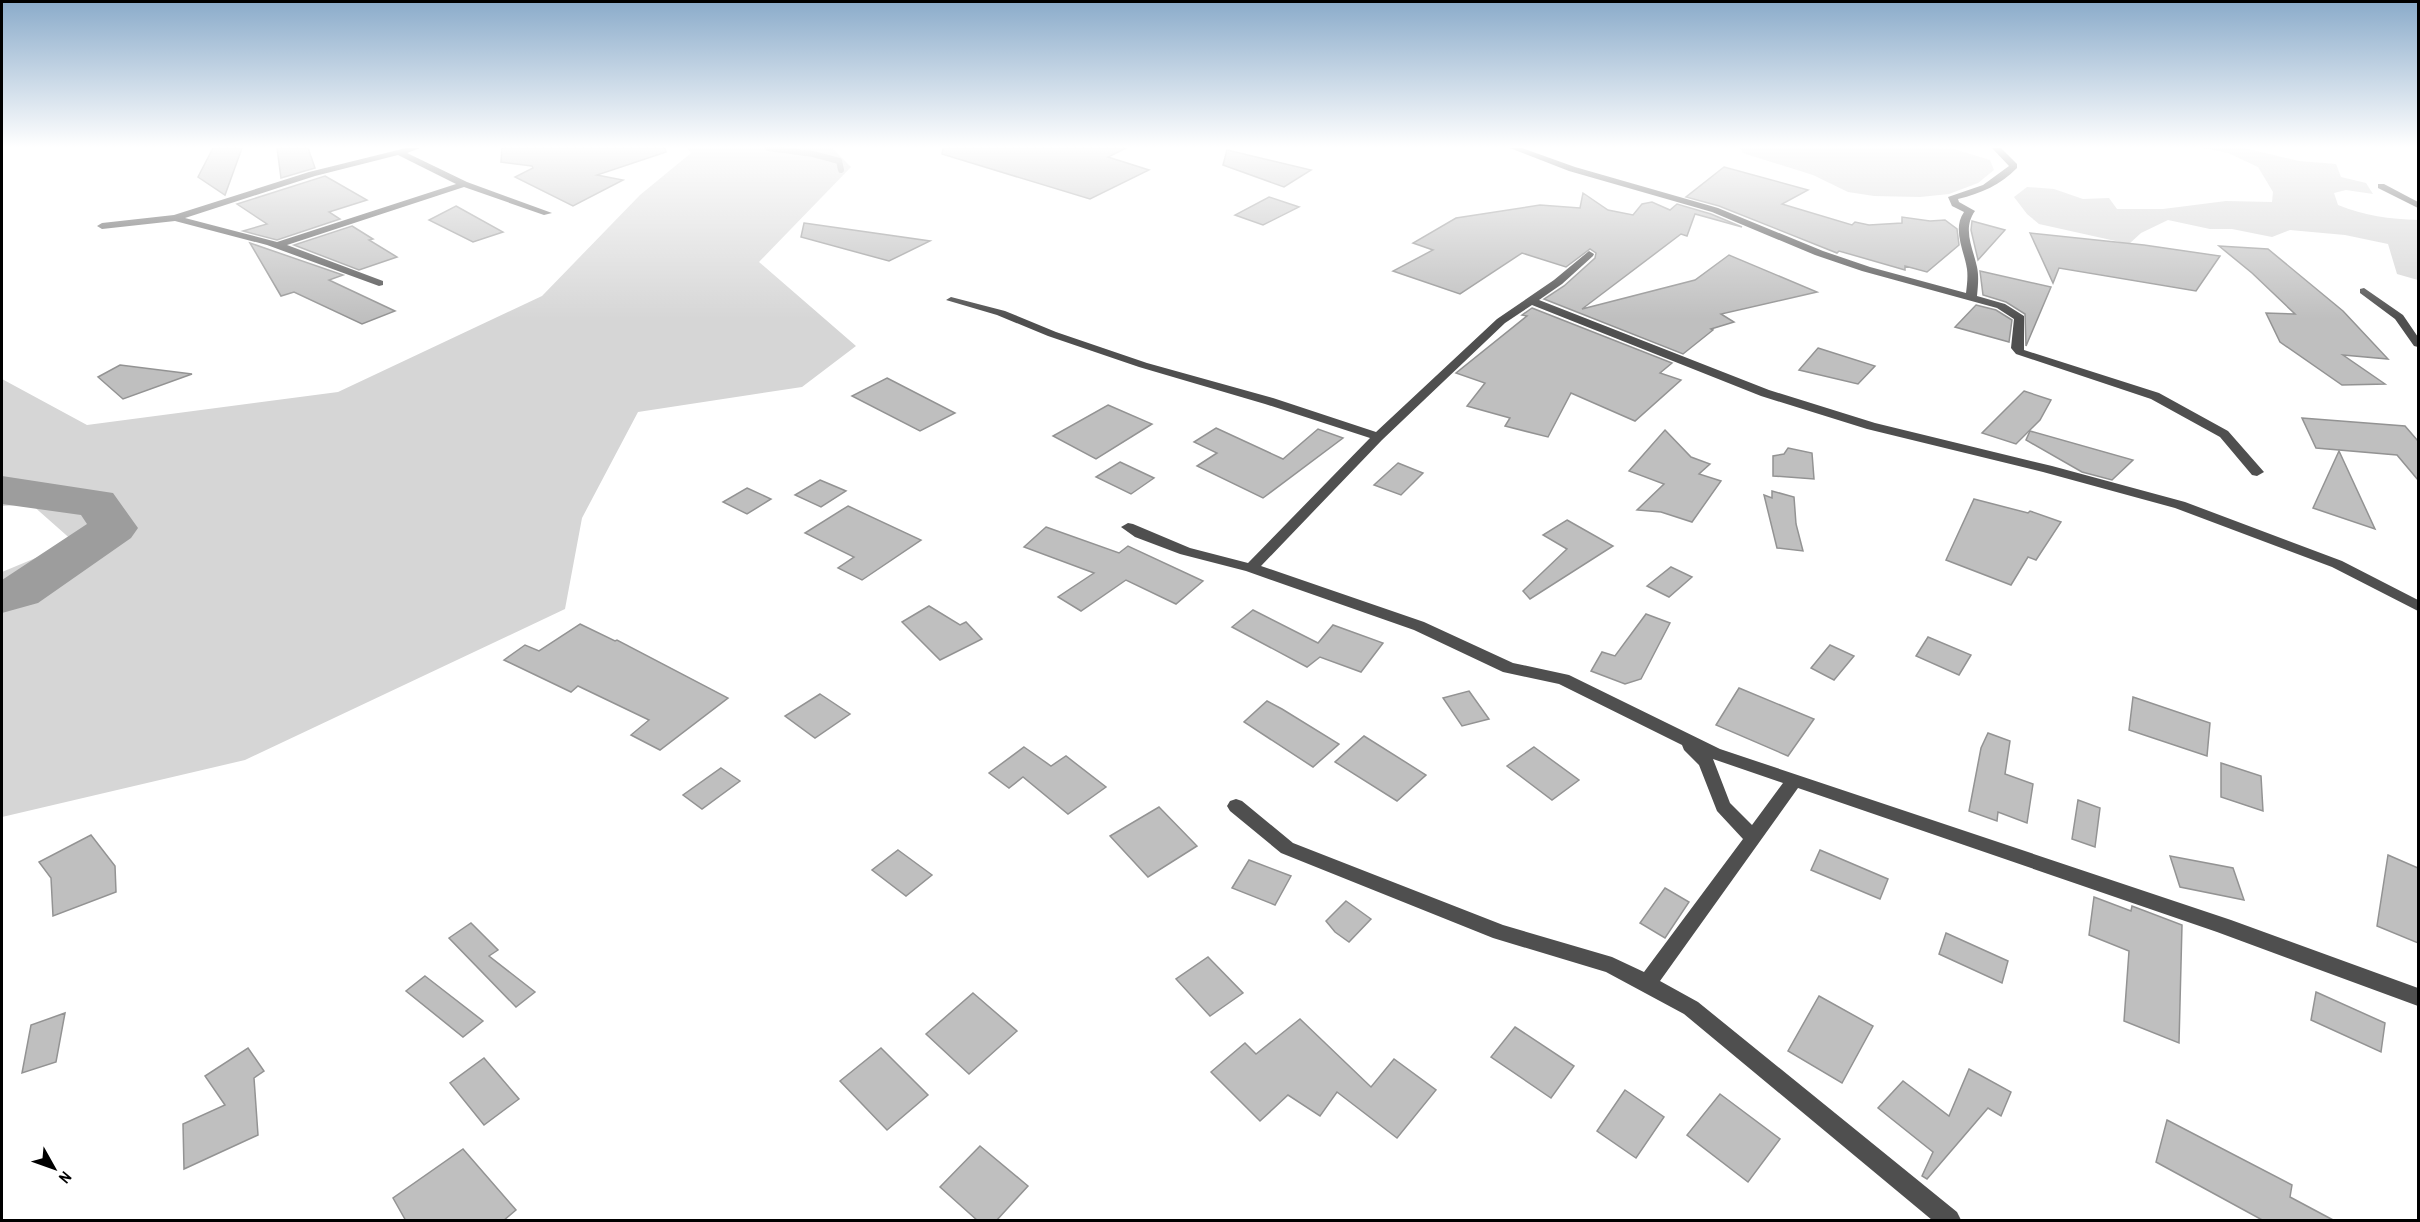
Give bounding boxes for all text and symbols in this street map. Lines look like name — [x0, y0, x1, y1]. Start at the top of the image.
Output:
north arrow — [24, 1138, 84, 1198]
text: N — [54, 1167, 77, 1188]

